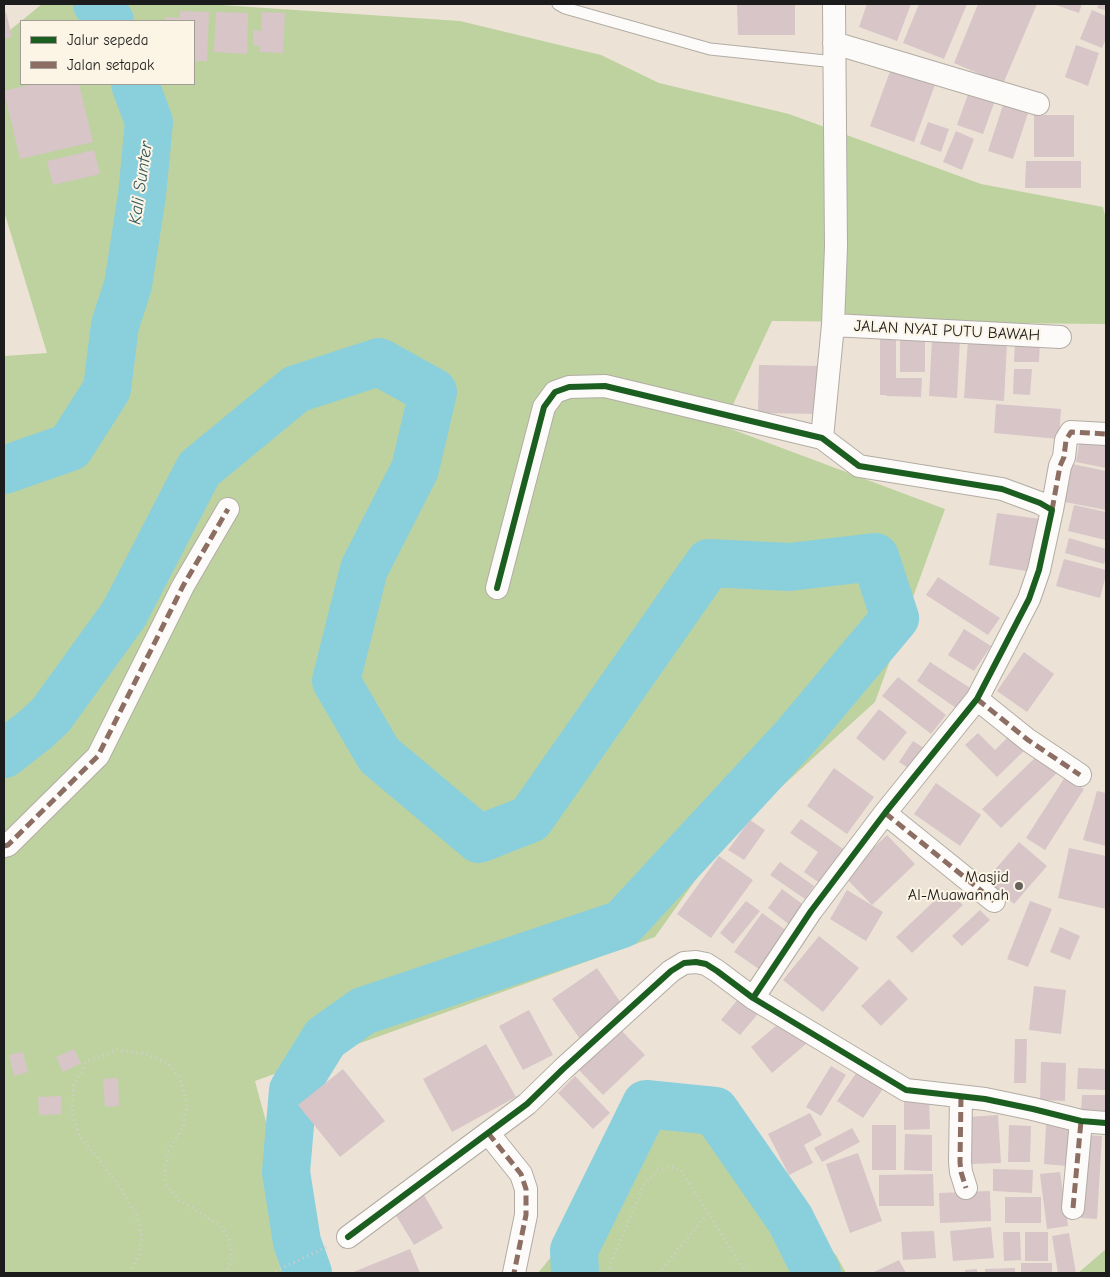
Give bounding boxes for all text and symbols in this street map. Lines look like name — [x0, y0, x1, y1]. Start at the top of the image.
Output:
legend — [20, 20, 195, 85]
text: Jalur sepeda — [67, 31, 148, 49]
text: Jalan setapak — [67, 56, 154, 74]
water label: Kali Sunter — [124, 140, 158, 226]
street label: JALAN NYAI PUTU BAWAH — [853, 317, 1041, 345]
place label: Masjid Al-Muawannah — [908, 867, 1009, 905]
marker: Masjid Al-Muawannah — [1013, 880, 1025, 892]

